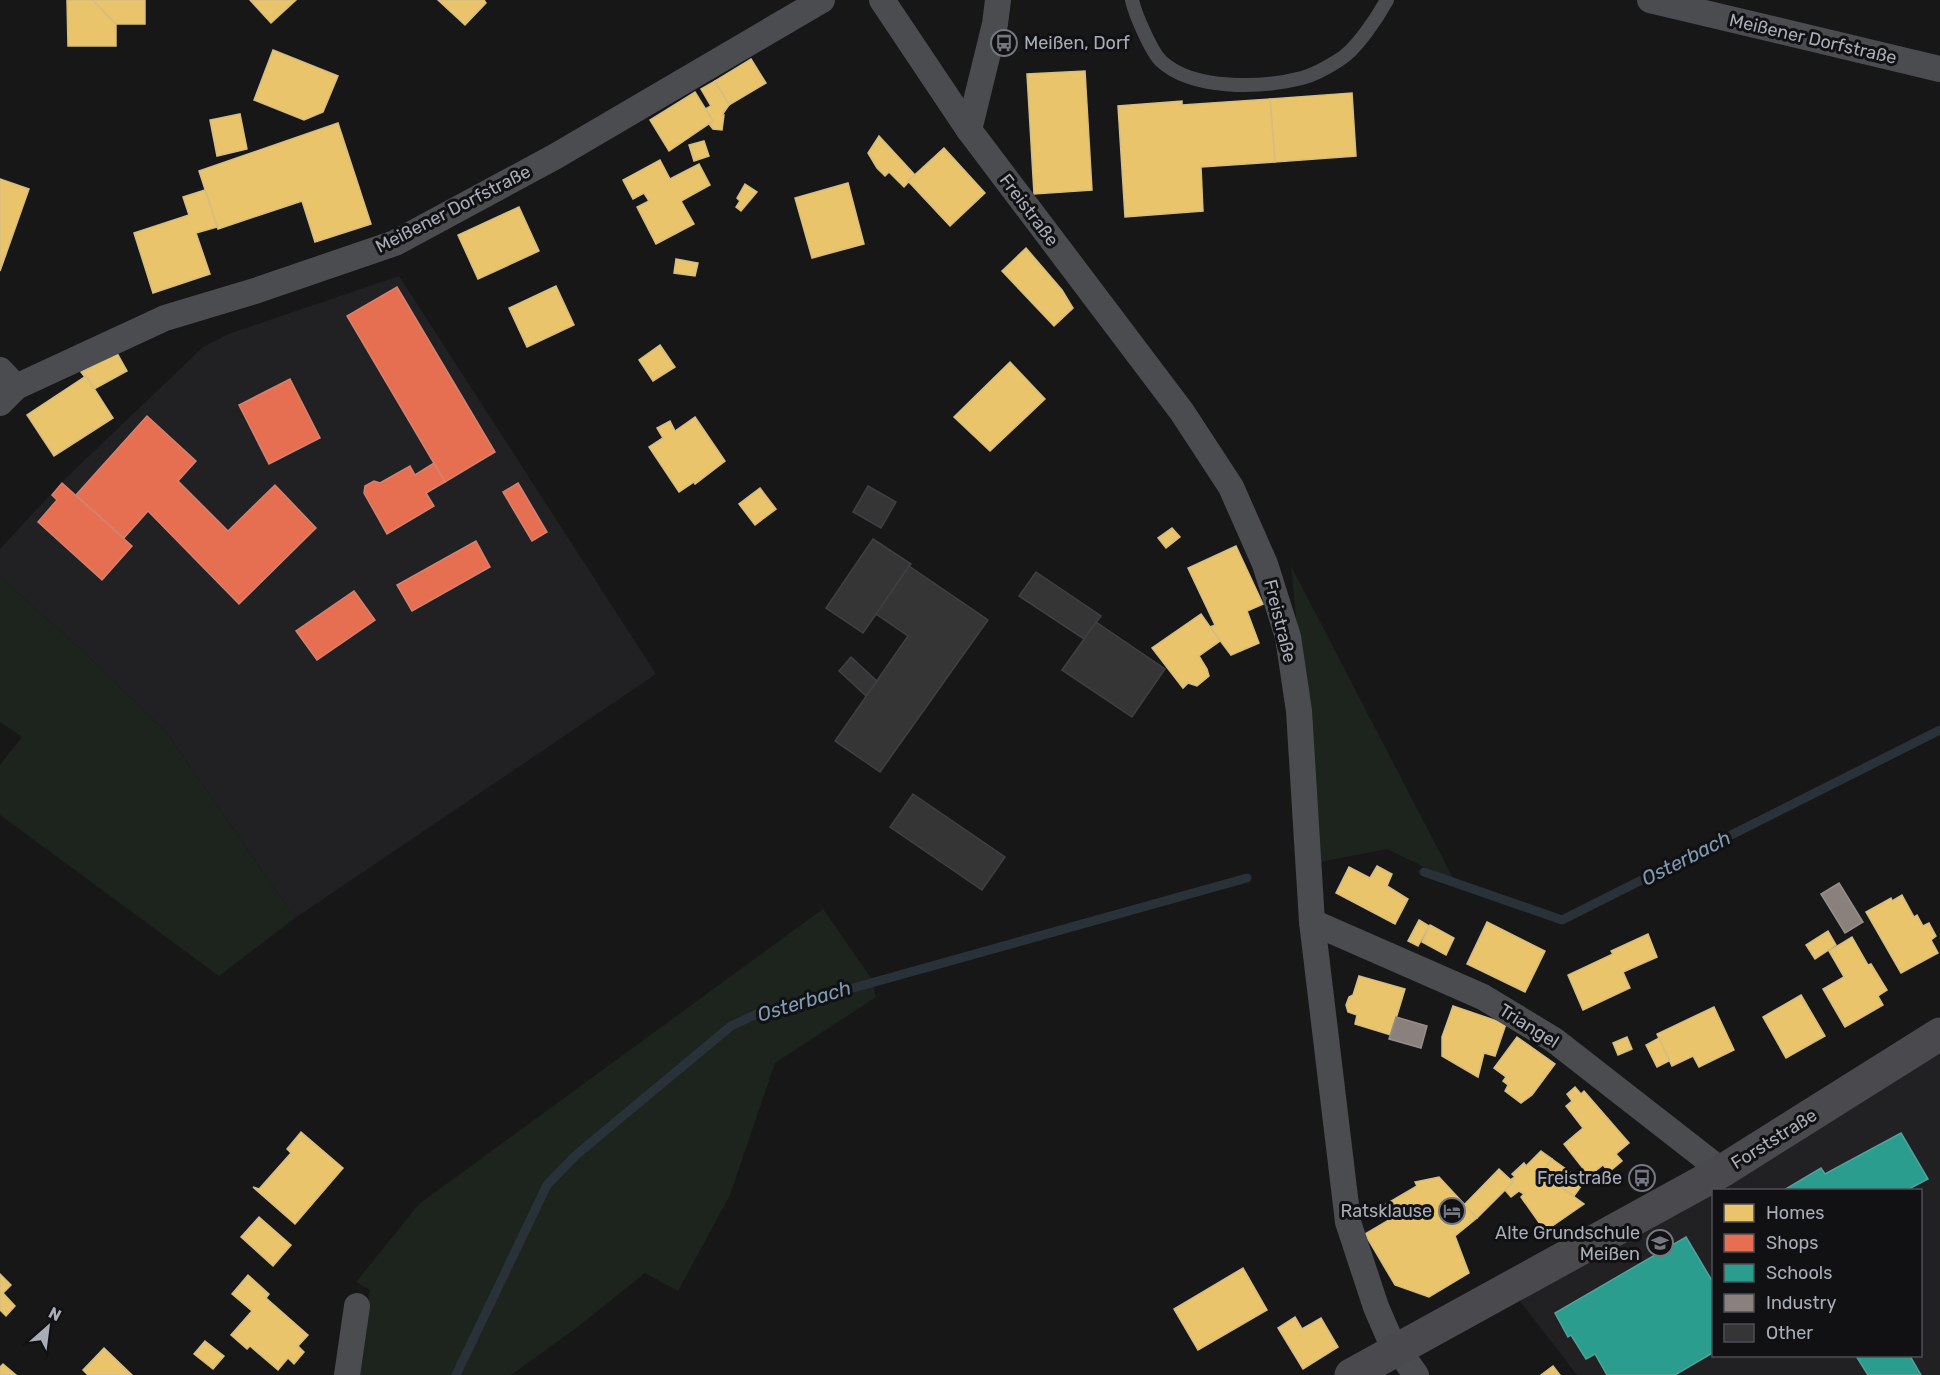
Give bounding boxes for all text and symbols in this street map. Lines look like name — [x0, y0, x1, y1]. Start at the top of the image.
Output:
street label: Meißener Dorfstraße — [1727, 9, 1899, 69]
bus stop icon: Meißen, Dorf — [989, 28, 1019, 58]
place label: Meißen, Dorf — [1024, 32, 1130, 54]
street label: Meißener Dorfstraße — [372, 160, 534, 258]
street label: Freistraße — [995, 169, 1063, 251]
street label: Freistraße — [1259, 577, 1301, 665]
water label: Osterbach — [1637, 825, 1735, 891]
water label: Osterbach — [754, 975, 854, 1027]
street label: Triangel — [1495, 999, 1563, 1053]
street label: Forststraße — [1727, 1104, 1821, 1174]
bus stop icon: Freistraße — [1627, 1163, 1657, 1193]
place label: Freistraße — [1537, 1167, 1622, 1189]
legend — [1712, 1189, 1922, 1357]
hotel icon: Ratsklause — [1437, 1196, 1467, 1226]
place label: Ratsklause — [1340, 1200, 1432, 1222]
text: Homes — [1766, 1202, 1824, 1224]
place label: Alte Grundschule Meißen — [1495, 1222, 1640, 1265]
school or university icon: Alte Grundschule Meißen — [1645, 1228, 1675, 1258]
text: Shops — [1766, 1232, 1818, 1254]
text: Schools — [1766, 1262, 1832, 1284]
text: Industry — [1766, 1292, 1836, 1314]
north arrow — [18, 1297, 78, 1357]
text: N — [45, 1303, 64, 1325]
text: Other — [1766, 1322, 1813, 1344]

